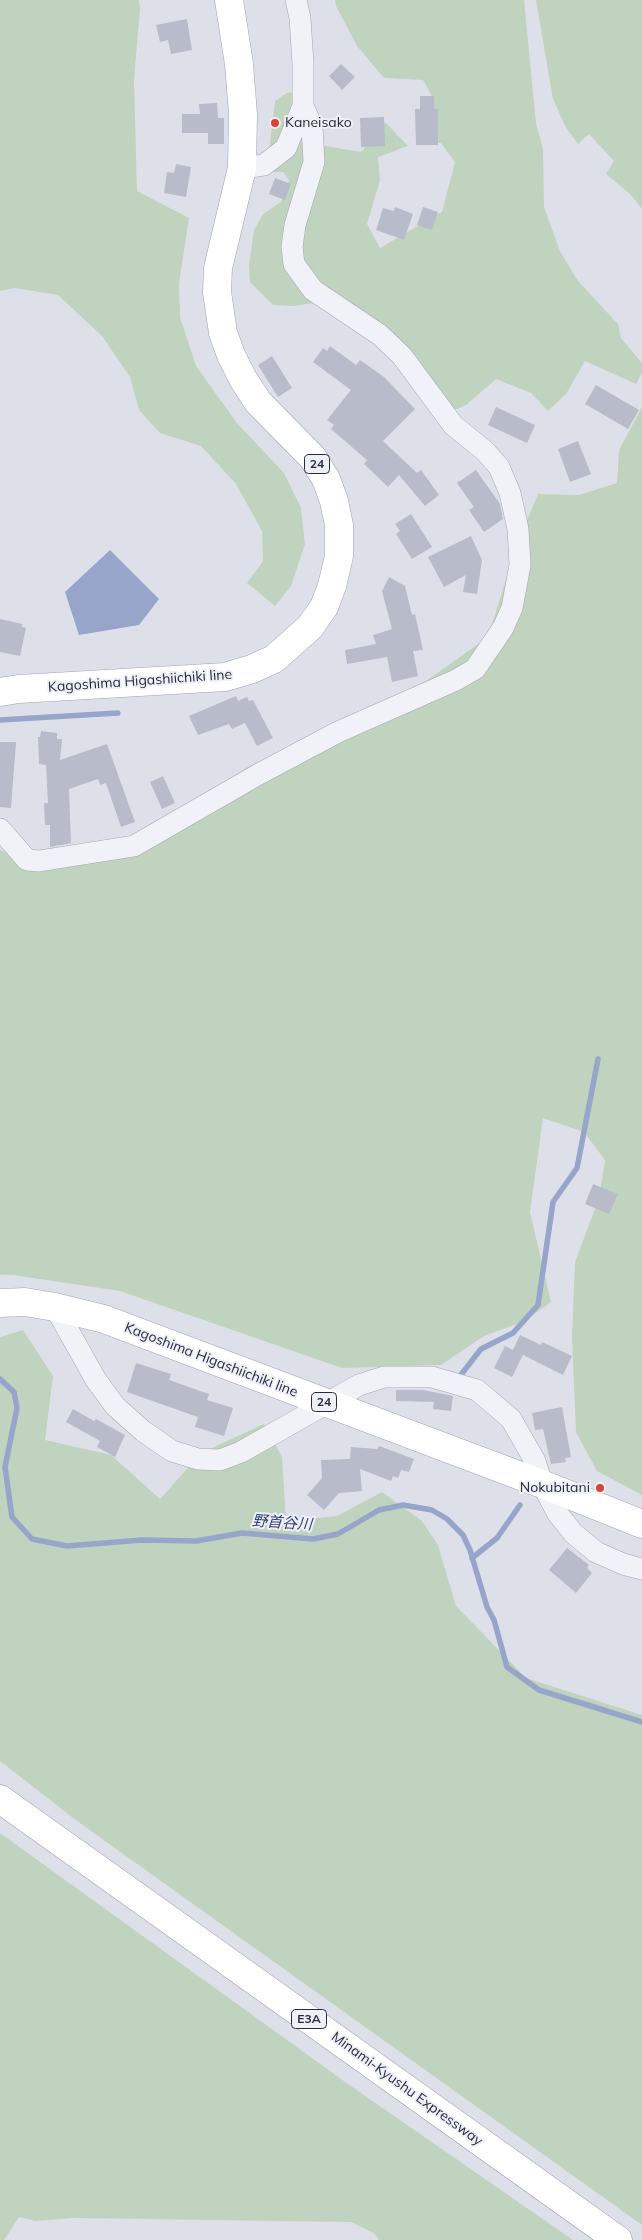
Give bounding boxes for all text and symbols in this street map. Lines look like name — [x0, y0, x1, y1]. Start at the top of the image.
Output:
place label: Kaneisako — [285, 115, 352, 131]
marker: Kaneisako — [269, 117, 281, 129]
road number: 24 — [304, 454, 330, 474]
street label: Kagoshima Higashiichiki line — [47, 666, 233, 696]
street label: Kagoshima Higashiichiki line — [122, 1319, 300, 1401]
road number: 24 — [312, 1392, 336, 1411]
place label: Nokubitani — [520, 1480, 590, 1496]
marker: Nokubitani — [594, 1482, 606, 1494]
water label: 野首谷川 — [251, 1512, 313, 1534]
road number: E3A — [292, 2010, 326, 2028]
street label: Minami-Kyushu Expressway — [328, 2029, 486, 2149]

